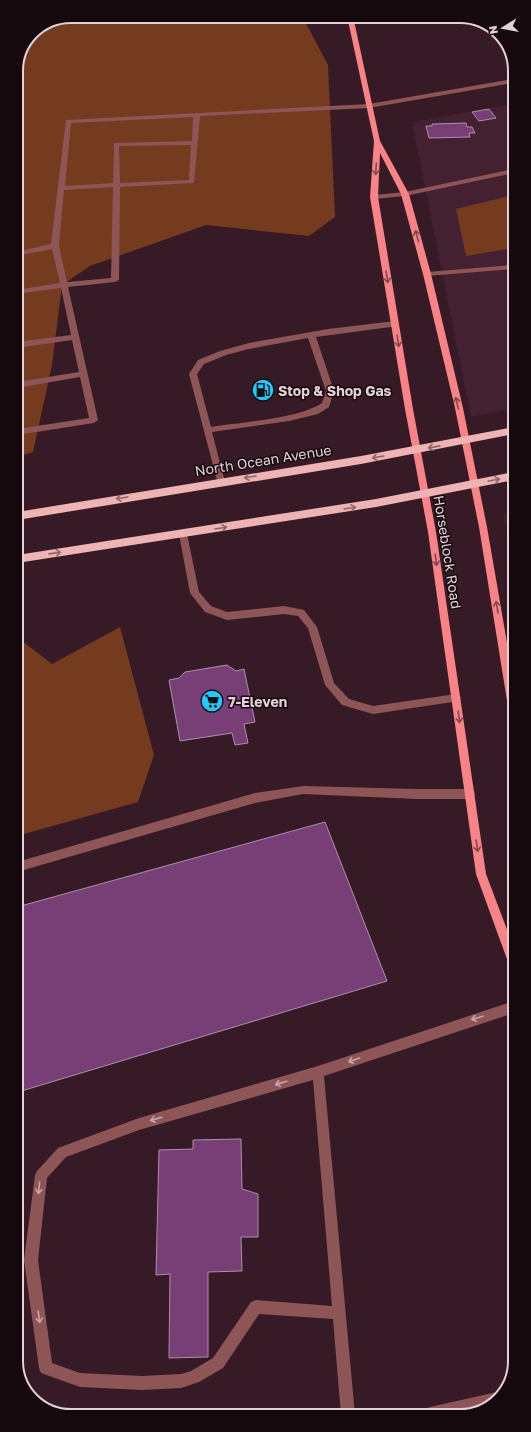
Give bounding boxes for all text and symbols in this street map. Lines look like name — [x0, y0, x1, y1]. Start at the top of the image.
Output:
north arrow — [483, 8, 523, 48]
text: N — [486, 25, 500, 35]
one-way arrow — [372, 162, 379, 175]
one-way arrow — [412, 230, 420, 243]
one-way arrow — [384, 270, 392, 283]
one-way arrow — [394, 334, 402, 347]
fuel station icon: Stop & Shop Gas — [250, 377, 276, 403]
place label: Stop & Shop Gas — [278, 382, 392, 399]
one-way arrow — [453, 396, 461, 409]
street label: North Ocean Avenue — [193, 441, 333, 479]
one-way arrow — [428, 443, 441, 451]
one-way arrow — [372, 453, 385, 461]
one-way arrow — [244, 474, 257, 482]
one-way arrow — [487, 476, 500, 484]
street label: Horseblock Road — [431, 494, 465, 610]
one-way arrow — [116, 495, 129, 503]
one-way arrow — [343, 504, 356, 512]
one-way arrow — [214, 524, 227, 532]
one-way arrow — [48, 549, 61, 557]
one-way arrow — [432, 554, 440, 567]
one-way arrow — [492, 601, 500, 614]
supermarket icon: 7-Eleven — [199, 688, 225, 714]
place label: 7-Eleven — [228, 693, 287, 710]
one-way arrow — [455, 710, 463, 723]
one-way arrow — [473, 839, 481, 852]
one-way arrow — [471, 1015, 484, 1022]
one-way arrow — [347, 1057, 360, 1064]
one-way arrow — [275, 1080, 288, 1087]
one-way arrow — [150, 1116, 163, 1123]
one-way arrow — [35, 1181, 43, 1194]
one-way arrow — [35, 1310, 43, 1323]

